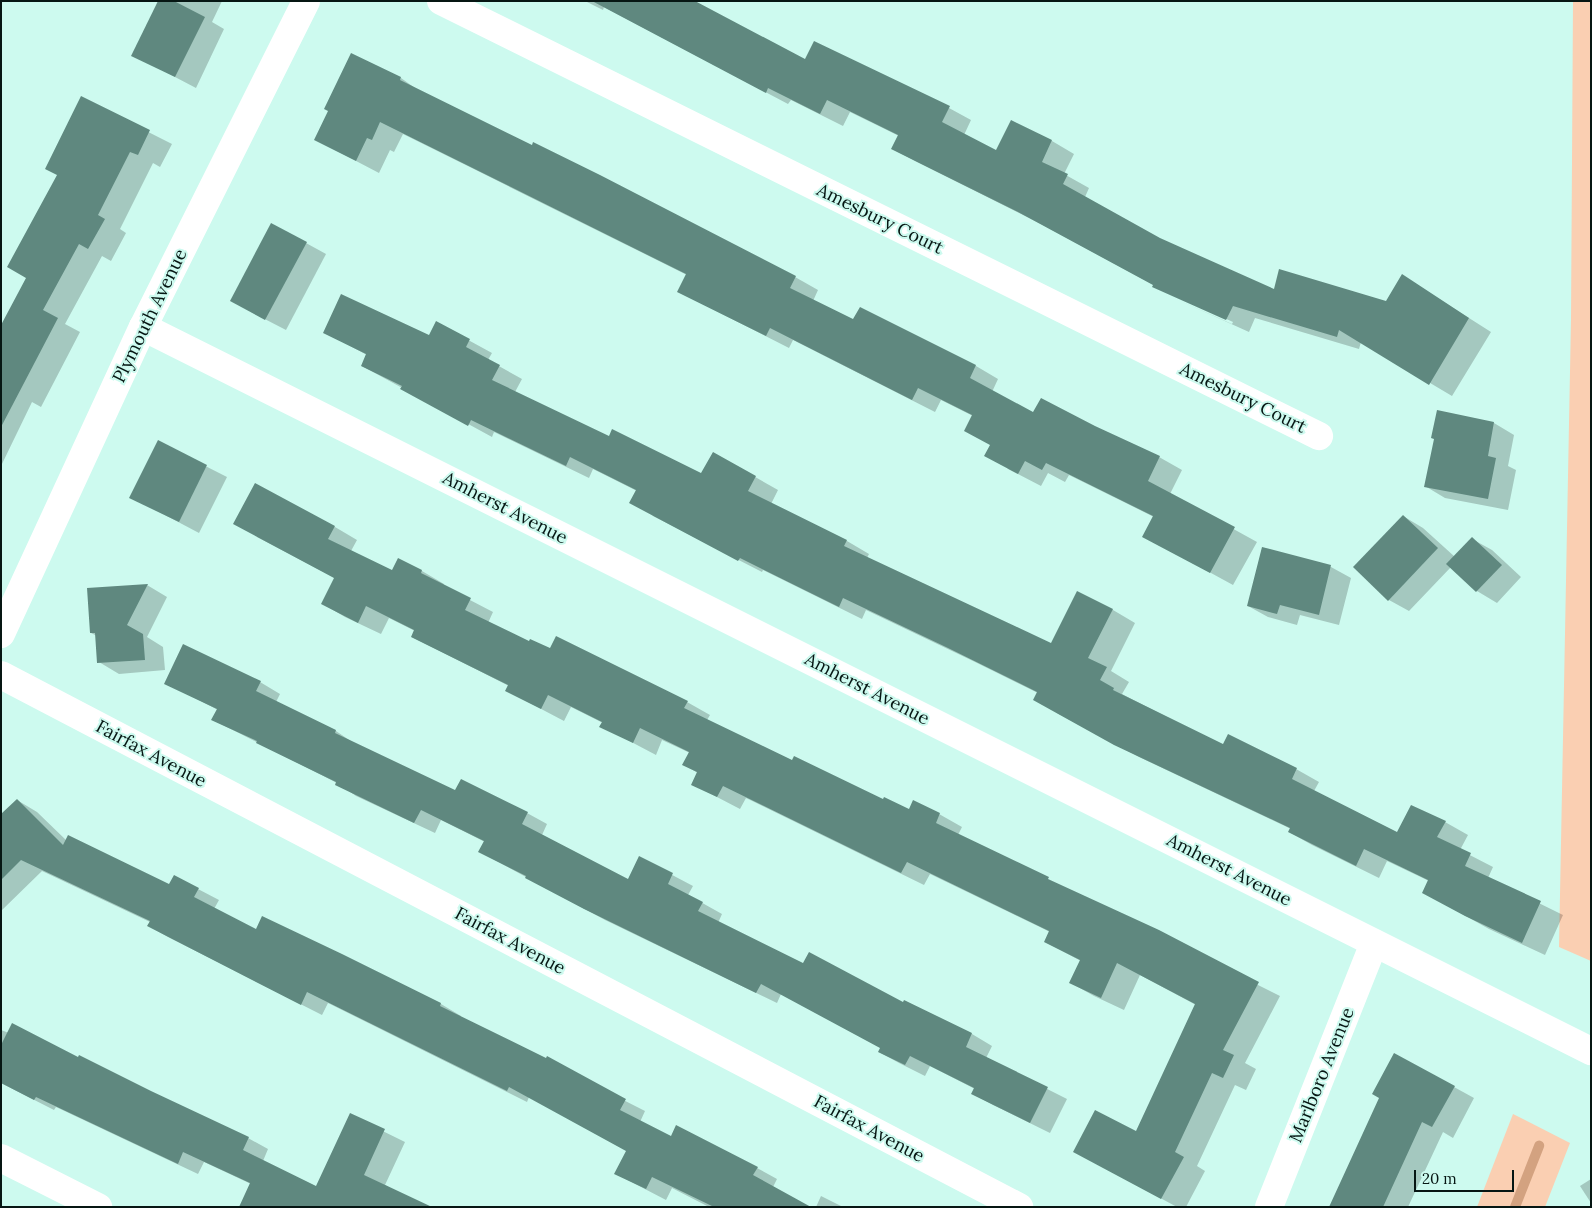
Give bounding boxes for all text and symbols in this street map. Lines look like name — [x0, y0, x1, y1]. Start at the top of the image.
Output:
street label: Amesbury Court — [813, 179, 947, 259]
street label: Plymouth Avenue — [108, 246, 192, 386]
street label: Amesbury Court — [1176, 358, 1310, 438]
street label: Amherst Avenue — [439, 467, 571, 549]
street label: Amherst Avenue — [801, 648, 933, 730]
street label: Fairfax Avenue — [92, 716, 210, 792]
street label: Amherst Avenue — [1163, 829, 1295, 911]
street label: Fairfax Avenue — [451, 903, 569, 979]
street label: Marlboro Avenue — [1285, 1004, 1359, 1146]
street label: Fairfax Avenue — [810, 1091, 928, 1167]
scale bar — [1417, 1160, 1517, 1192]
text: 20 m — [1422, 1169, 1457, 1188]

